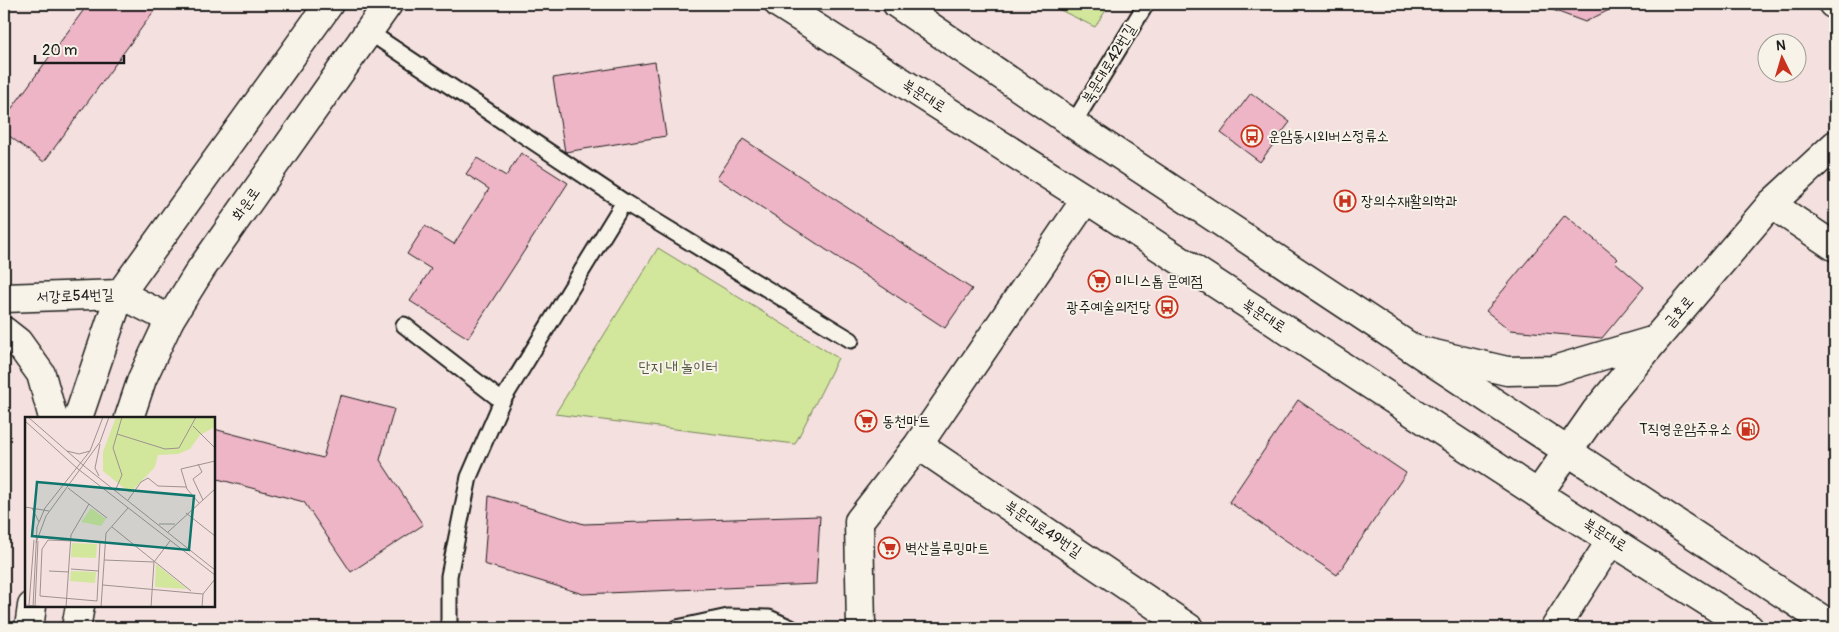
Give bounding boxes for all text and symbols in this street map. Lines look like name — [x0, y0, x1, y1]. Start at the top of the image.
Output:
street label: 북문대로42번길 — [1078, 21, 1140, 107]
scale bar — [35, 32, 124, 64]
north arrow — [1756, 32, 1806, 82]
text: N — [1775, 37, 1786, 54]
text: 20 m — [42, 41, 77, 60]
street label: 북문대로 — [898, 75, 950, 117]
bus stop icon: 운암동시외버스정류소 — [1240, 124, 1264, 148]
place label: 운암동시외버스정류소 — [1268, 127, 1389, 146]
street label: 화운로 — [228, 184, 264, 224]
hospital icon: 장의수재활의학과 — [1333, 189, 1357, 213]
place label: 장의수재활의학과 — [1361, 192, 1458, 211]
supermarket icon: 미니스톱 문예점 — [1087, 269, 1111, 293]
place label: 미니스톱 문예점 — [1115, 272, 1203, 291]
street label: 서강로54번길 — [36, 285, 114, 307]
street label: 금호로 — [1660, 292, 1698, 332]
bus stop icon: 광주예술의전당 — [1155, 295, 1179, 319]
street label: 북문대로 — [1239, 295, 1289, 337]
place label: 광주예술의전당 — [1067, 298, 1151, 317]
park label: 단지 내 놀이터 — [639, 358, 717, 377]
supermarket icon: 동천마트 — [854, 409, 878, 433]
place label: 동천마트 — [882, 412, 930, 431]
inset map — [25, 417, 215, 607]
fuel station icon: T직영운암주유소 — [1736, 417, 1760, 441]
place label: T직영운암주유소 — [1639, 420, 1732, 439]
street label: 북문대로49번길 — [1001, 496, 1085, 562]
street label: 북문대로 — [1579, 514, 1631, 556]
supermarket icon: 벽산블루밍마트 — [877, 536, 901, 560]
place label: 벽산블루밍마트 — [905, 539, 990, 558]

